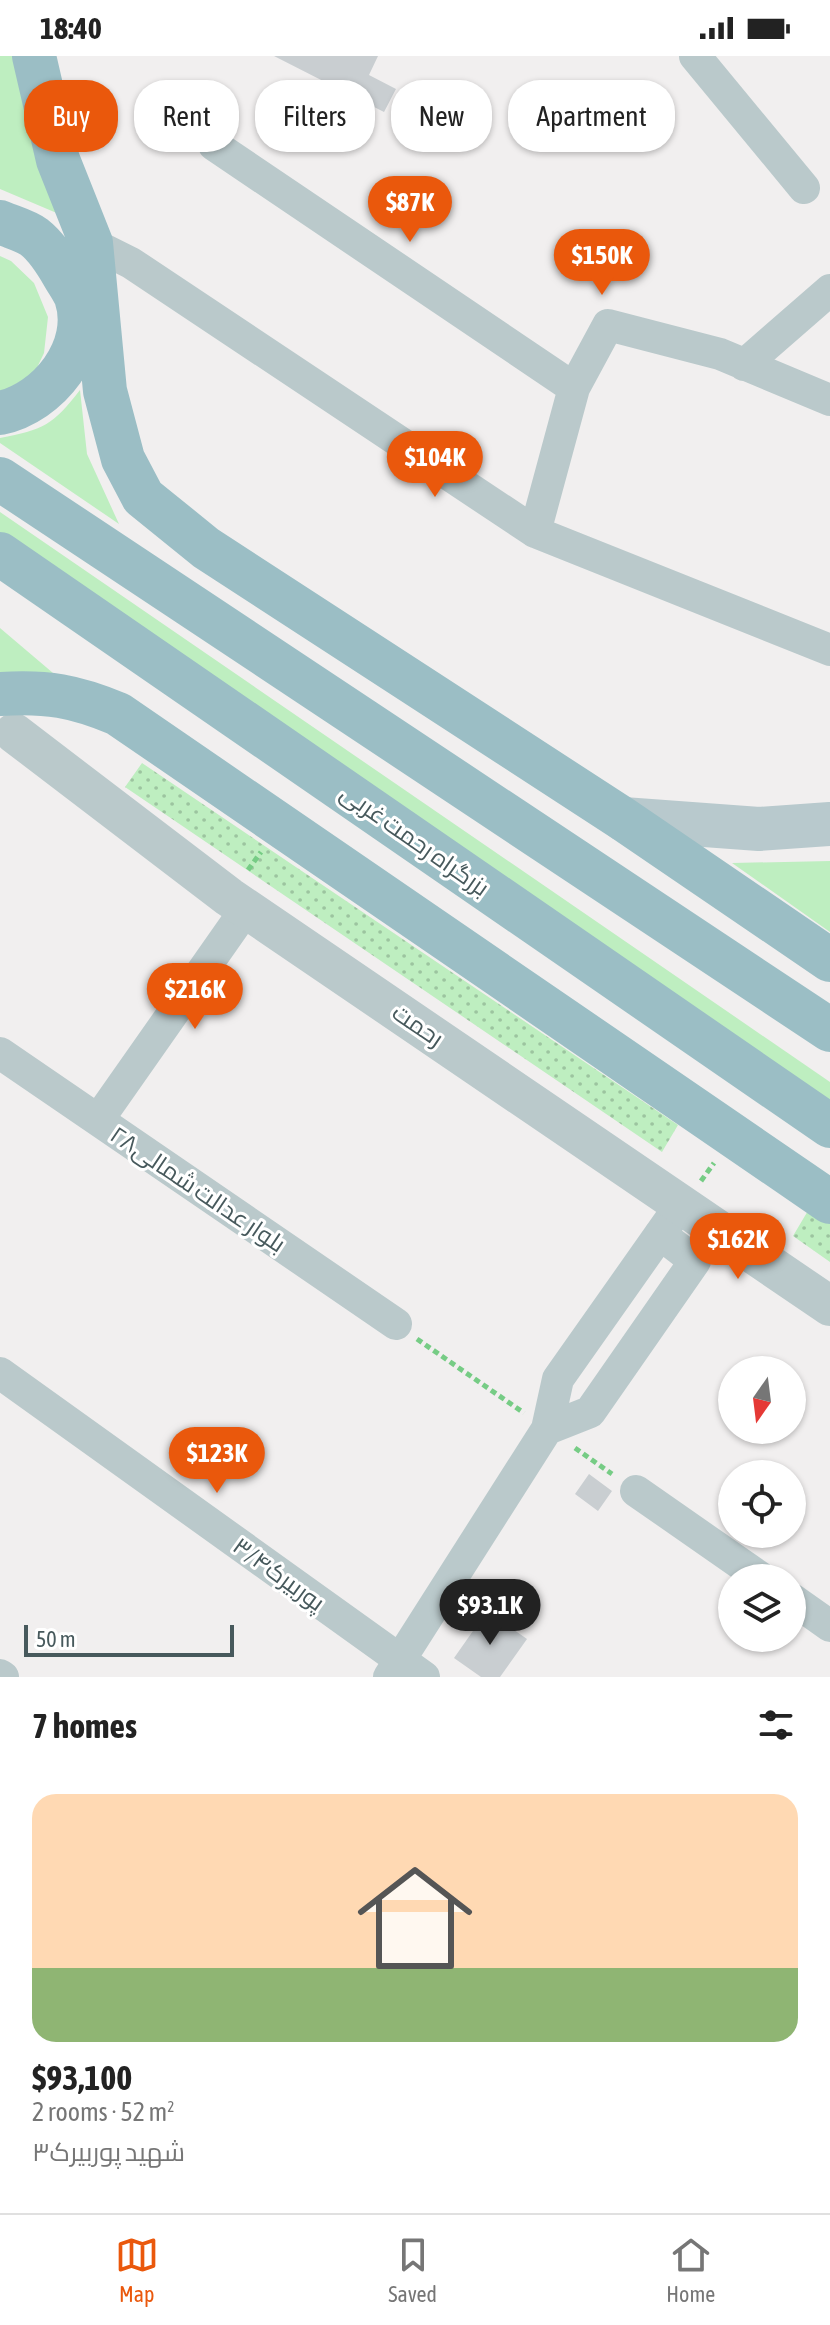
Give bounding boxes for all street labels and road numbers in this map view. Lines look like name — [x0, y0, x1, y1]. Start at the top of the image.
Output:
street label: بزرگراه رحمت غربی — [335, 779, 494, 902]
street label: رحمت — [387, 998, 449, 1052]
street label: بلوار عدالت شمالی۲۸ — [105, 1120, 291, 1258]
street label: پوربیرک۳/۴ — [226, 1532, 330, 1619]

